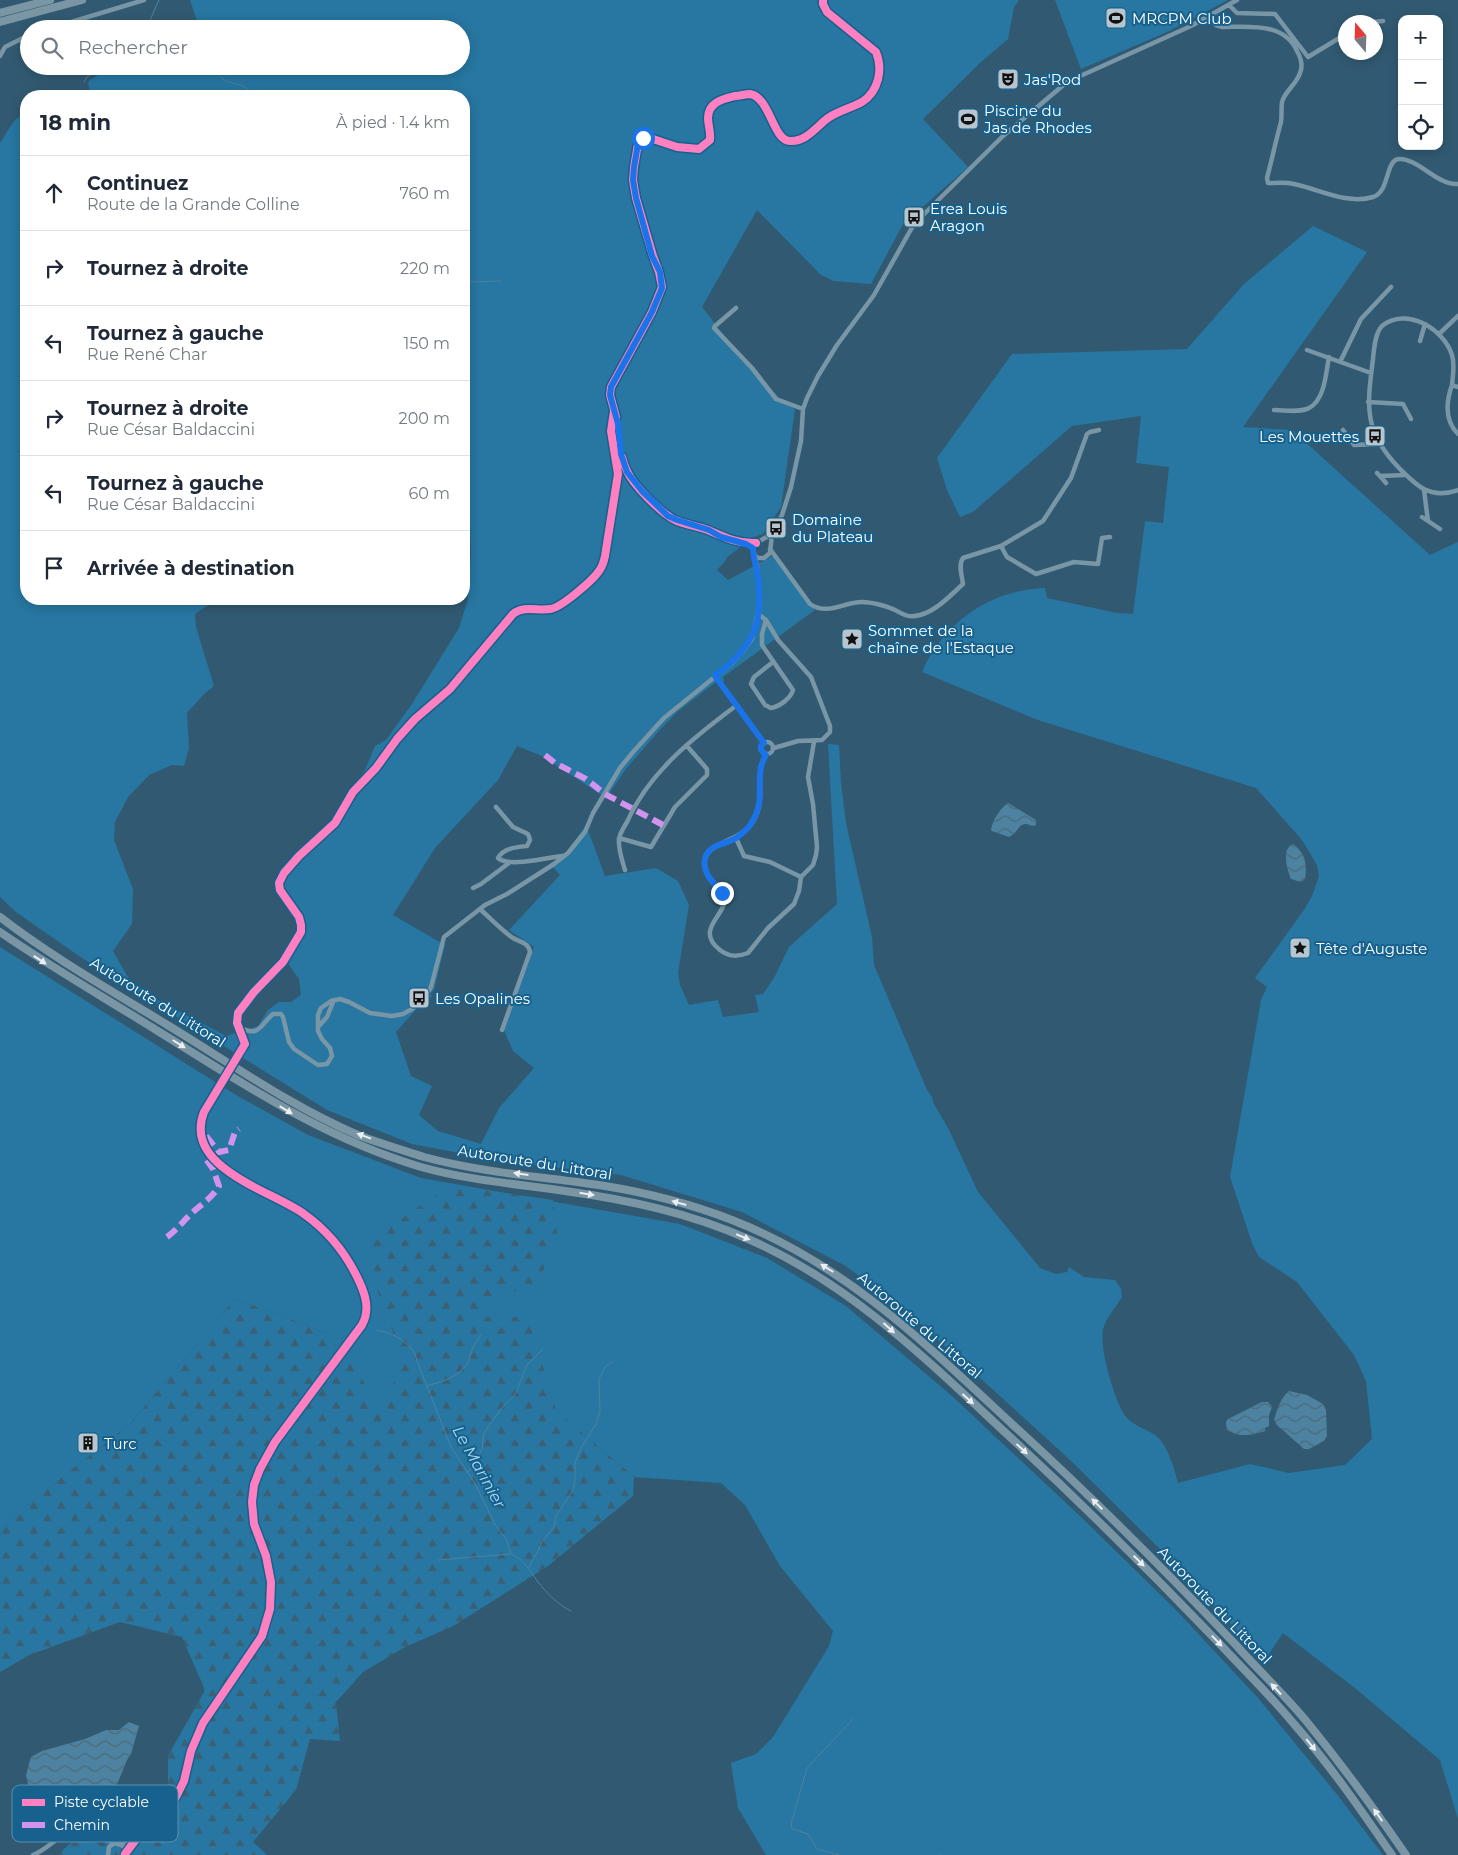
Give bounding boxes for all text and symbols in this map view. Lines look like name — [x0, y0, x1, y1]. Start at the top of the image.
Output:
sports icon: MRCPM Club — [1104, 6, 1128, 30]
place label: MRCPM Club — [1132, 9, 1232, 28]
north arrow — [1338, 15, 1383, 60]
map controls — [1398, 15, 1443, 150]
button: + — [1398, 15, 1443, 60]
search box — [20, 20, 470, 75]
icon: search — [38, 34, 66, 62]
text: Rechercher — [78, 36, 188, 59]
button: − — [1398, 60, 1443, 105]
theatre icon: Jas'Rod — [996, 67, 1020, 91]
place label: Jas'Rod — [1023, 70, 1081, 89]
place label: Piscine du Jas de Rhodes — [983, 101, 1092, 137]
button: locate — [1398, 105, 1443, 150]
sports icon: Piscine du Jas de Rhodes — [956, 107, 980, 131]
text: 18 min — [40, 110, 111, 135]
text: À pied · 1.4 km — [336, 113, 450, 132]
route start — [632, 127, 655, 150]
text: Continuez — [87, 172, 188, 195]
icon: ahead — [40, 179, 68, 207]
text: 760 m — [399, 184, 450, 203]
text: Route de la Grande Colline — [87, 195, 300, 214]
place label: Erea Louis Aragon — [930, 199, 1007, 235]
bus stop icon: Erea Louis Aragon — [902, 205, 926, 229]
icon: right — [40, 254, 68, 282]
text: Tournez à droite — [87, 257, 248, 280]
text: 220 m — [400, 259, 450, 278]
text: Tournez à gauche — [87, 322, 264, 345]
icon: left — [40, 329, 68, 357]
text: 150 m — [403, 334, 450, 353]
text: Rue René Char — [87, 345, 207, 364]
text: Tournez à droite — [87, 397, 248, 420]
icon: right — [40, 404, 68, 432]
text: 200 m — [399, 409, 450, 428]
text: Rue César Baldaccini — [87, 420, 255, 439]
bus stop icon: Les Mouettes — [1363, 424, 1387, 448]
place label: Les Mouettes — [1259, 427, 1359, 446]
text: Tournez à gauche — [87, 472, 264, 495]
icon: left — [40, 479, 68, 507]
text: 60 m — [408, 484, 450, 503]
text: Rue César Baldaccini — [87, 495, 255, 514]
place label: Domaine du Plateau — [792, 510, 873, 546]
bus stop icon: Domaine du Plateau — [764, 516, 788, 540]
icon: arrive — [40, 554, 68, 582]
text: Arrivée à destination — [87, 557, 295, 580]
place label: Sommet de la chaîne de l'Estaque — [868, 621, 1014, 657]
place icon: Sommet de la chaîne de l'Estaque — [840, 627, 864, 651]
route end — [711, 882, 734, 905]
place icon: Tête d'Auguste — [1288, 936, 1312, 960]
place label: Tête d'Auguste — [1316, 939, 1427, 958]
street label: Autoroute du Littoral — [87, 953, 229, 1051]
one-way arrow — [34, 955, 47, 964]
bus stop icon: Les Opalines — [407, 986, 431, 1010]
place label: Les Opalines — [435, 989, 530, 1008]
one-way arrow — [173, 1039, 186, 1049]
one-way arrow — [280, 1105, 293, 1114]
one-way arrow — [356, 1132, 371, 1139]
street label: Autoroute du Littoral — [456, 1140, 614, 1184]
one-way arrow — [513, 1170, 529, 1178]
one-way arrow — [579, 1191, 595, 1199]
one-way arrow — [671, 1198, 686, 1206]
one-way arrow — [736, 1233, 751, 1241]
one-way arrow — [820, 1264, 834, 1273]
street label: Autoroute du Littoral — [854, 1267, 986, 1383]
one-way arrow — [882, 1322, 894, 1334]
one-way arrow — [962, 1393, 975, 1404]
water label: Le Marinier — [449, 1423, 510, 1512]
building icon: Turc — [76, 1431, 100, 1455]
place label: Turc — [104, 1434, 137, 1453]
one-way arrow — [1016, 1443, 1028, 1455]
one-way arrow — [1092, 1498, 1104, 1510]
street label: Autoroute du Littoral — [1154, 1542, 1276, 1668]
one-way arrow — [1133, 1555, 1145, 1567]
one-way arrow — [1211, 1635, 1223, 1647]
one-way arrow — [1270, 1683, 1282, 1695]
one-way arrow — [1306, 1738, 1317, 1751]
legend — [12, 1785, 178, 1842]
text: Piste cyclable — [54, 1793, 149, 1811]
one-way arrow — [1373, 1808, 1383, 1822]
text: Chemin — [54, 1816, 110, 1834]

